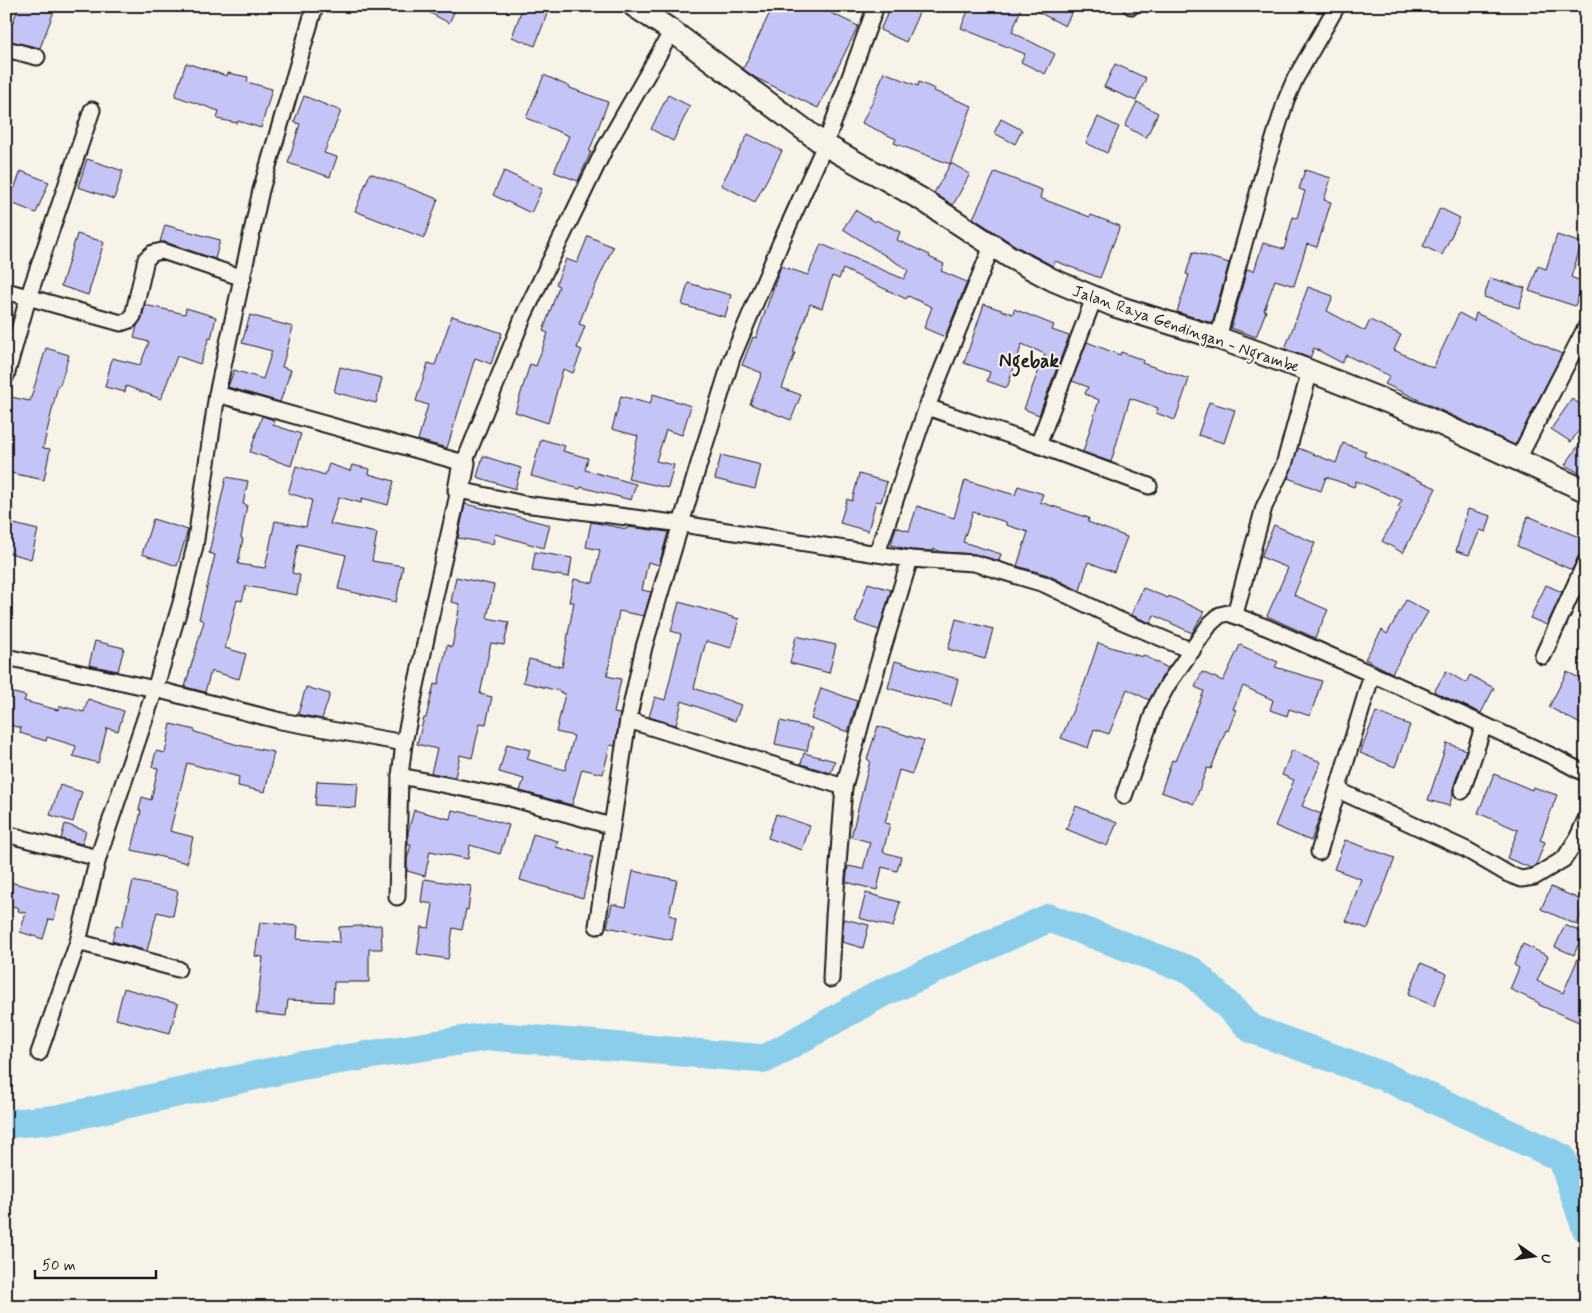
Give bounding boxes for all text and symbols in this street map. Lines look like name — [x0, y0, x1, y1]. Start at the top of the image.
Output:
street label: Jalan Raya Gendingan - Ngrambe — [1069, 281, 1302, 379]
district label: Ngebak — [999, 349, 1059, 377]
north arrow — [1510, 1230, 1560, 1280]
scale bar — [35, 1248, 156, 1280]
text: U — [1536, 1252, 1555, 1265]
text: 50 m — [42, 1256, 76, 1276]

